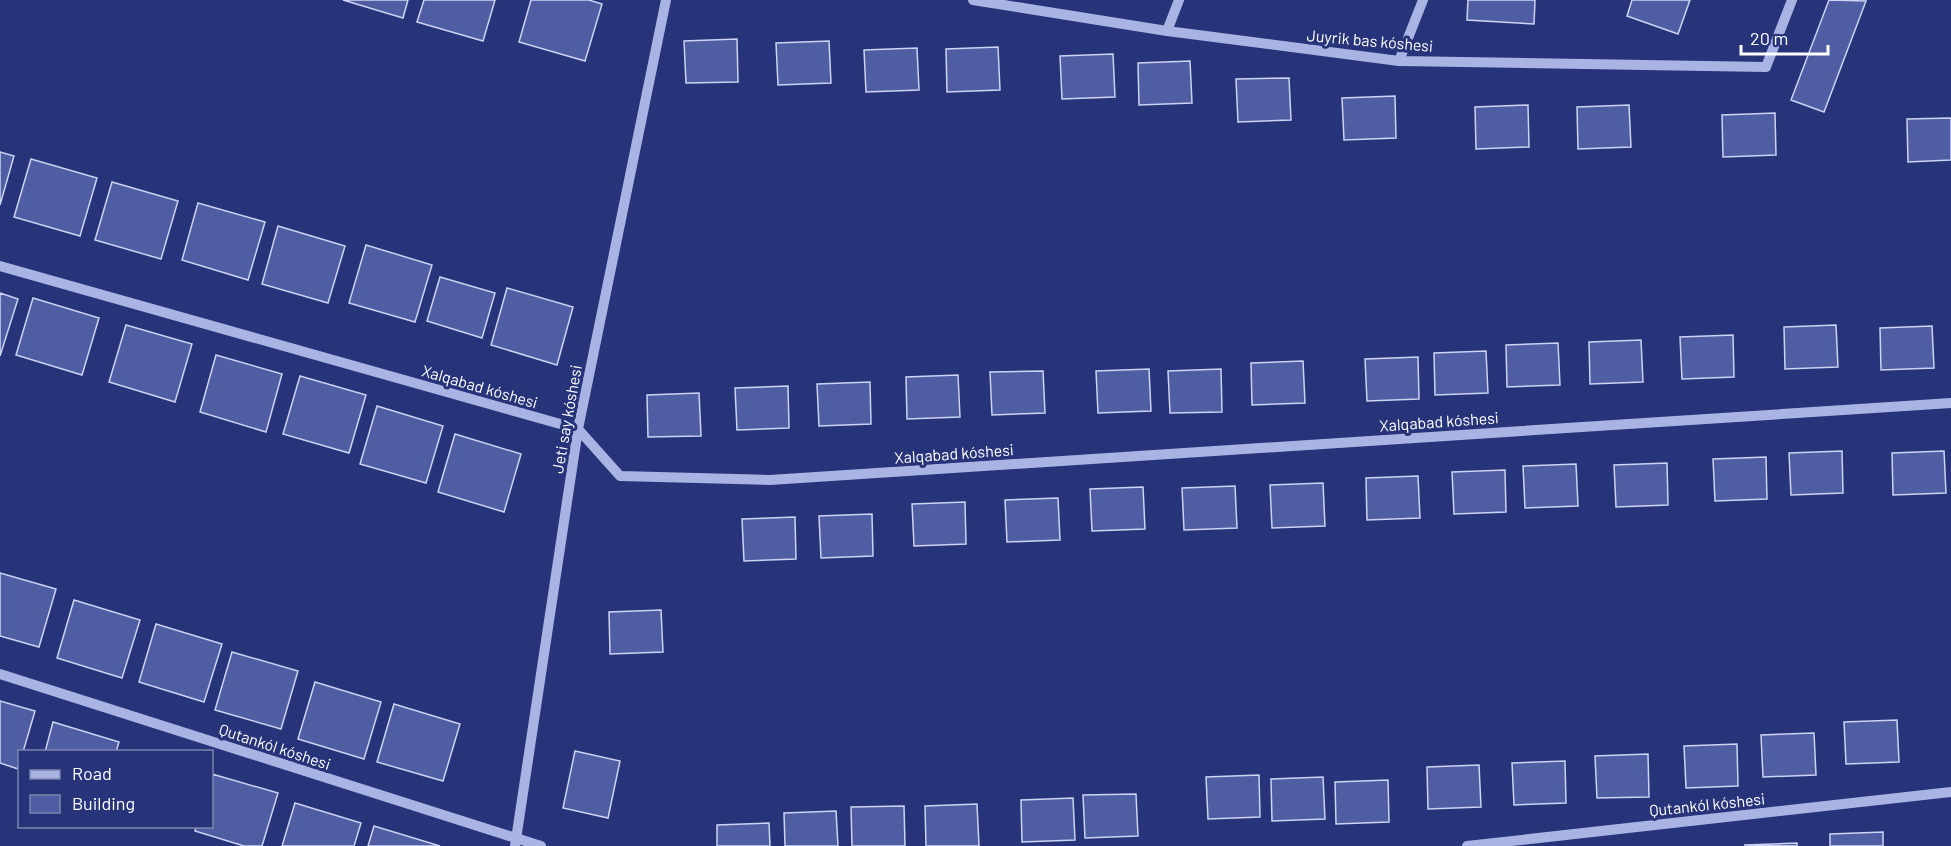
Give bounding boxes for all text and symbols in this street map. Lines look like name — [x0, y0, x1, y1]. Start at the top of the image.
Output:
scale bar — [1741, 18, 1828, 56]
street label: Juyrik bas kóshesi — [1306, 25, 1434, 55]
text: 20 m — [1750, 27, 1788, 49]
street label: Xalqabad kóshesi — [420, 360, 540, 412]
street label: Jeti say kóshesi — [547, 363, 585, 475]
street label: Xalqabad kóshesi — [1379, 407, 1499, 435]
street label: Xalqabad kóshesi — [894, 439, 1014, 467]
street label: Qutankól kóshesi — [217, 719, 333, 773]
legend — [18, 750, 213, 828]
text: Road — [72, 762, 112, 784]
street label: Qutankól kóshesi — [1648, 788, 1766, 820]
text: Building — [72, 792, 135, 814]

